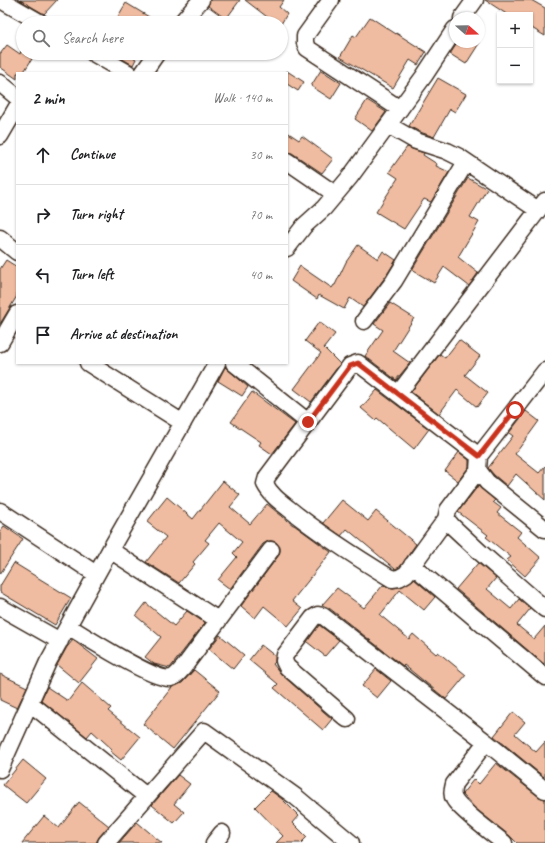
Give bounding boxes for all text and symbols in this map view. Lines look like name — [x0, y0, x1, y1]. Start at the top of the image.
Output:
north arrow — [449, 12, 485, 48]
map controls — [497, 12, 533, 84]
button: + — [497, 12, 533, 48]
search box — [16, 16, 288, 60]
icon: search — [30, 27, 52, 49]
text: Search here — [62, 29, 123, 48]
button: − — [497, 48, 533, 84]
text: 2 min — [32, 88, 65, 109]
text: Walk · 140 m — [213, 90, 272, 106]
icon: ahead — [32, 144, 54, 166]
text: Continue — [70, 145, 115, 164]
text: 30 m — [250, 147, 272, 163]
icon: right — [32, 204, 54, 226]
text: Turn right — [70, 205, 123, 224]
text: 70 m — [250, 207, 272, 223]
icon: left — [32, 264, 54, 286]
text: Turn left — [70, 265, 113, 284]
text: 40 m — [250, 267, 272, 283]
icon: arrive — [32, 324, 54, 346]
text: Arrive at destination — [70, 325, 177, 344]
route start — [506, 401, 524, 419]
route end — [299, 413, 317, 431]

